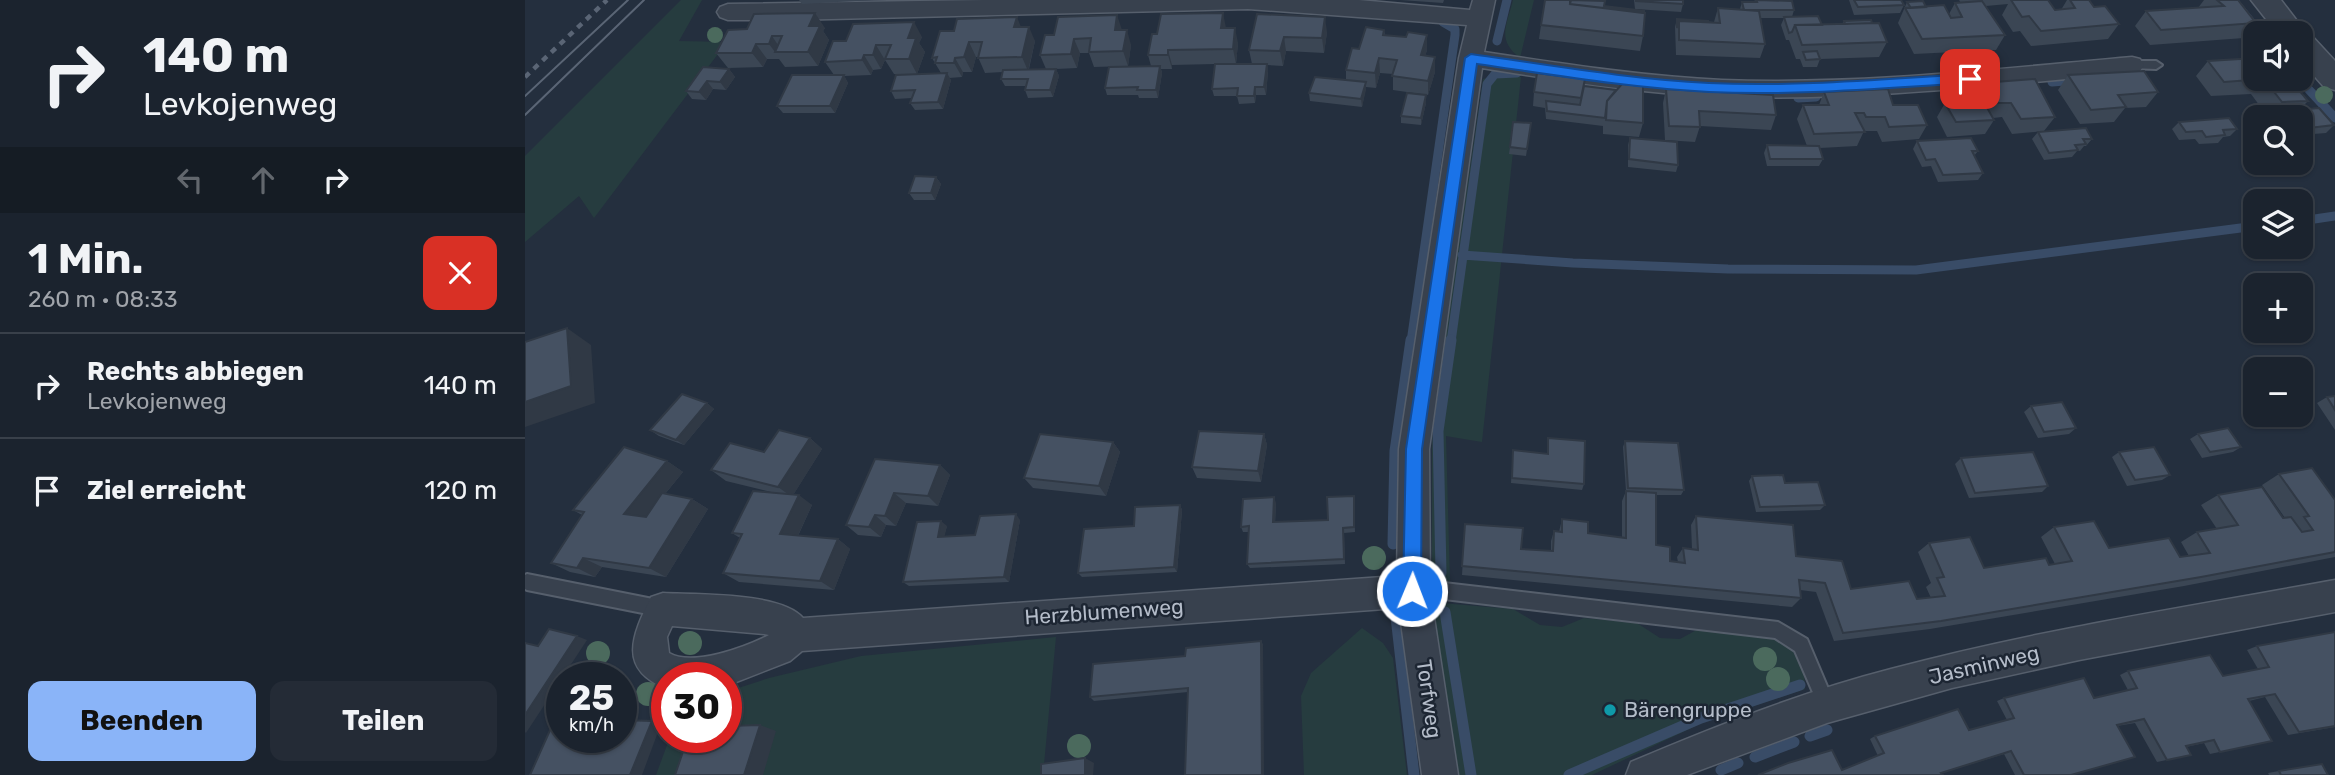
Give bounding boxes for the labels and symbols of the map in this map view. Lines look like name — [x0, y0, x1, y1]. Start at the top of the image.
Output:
pin — [1940, 49, 2000, 109]
position arrow — [1375, 554, 1449, 628]
street label: Herzblumenweg — [1024, 593, 1184, 630]
street label: Jasminweg — [1926, 640, 2042, 689]
street label: Torfweg — [1412, 658, 1447, 740]
speed limit sign: 30 — [651, 662, 742, 753]
place label: Bärengruppe — [1624, 697, 1752, 722]
marker: Bärengruppe — [1602, 702, 1618, 718]

